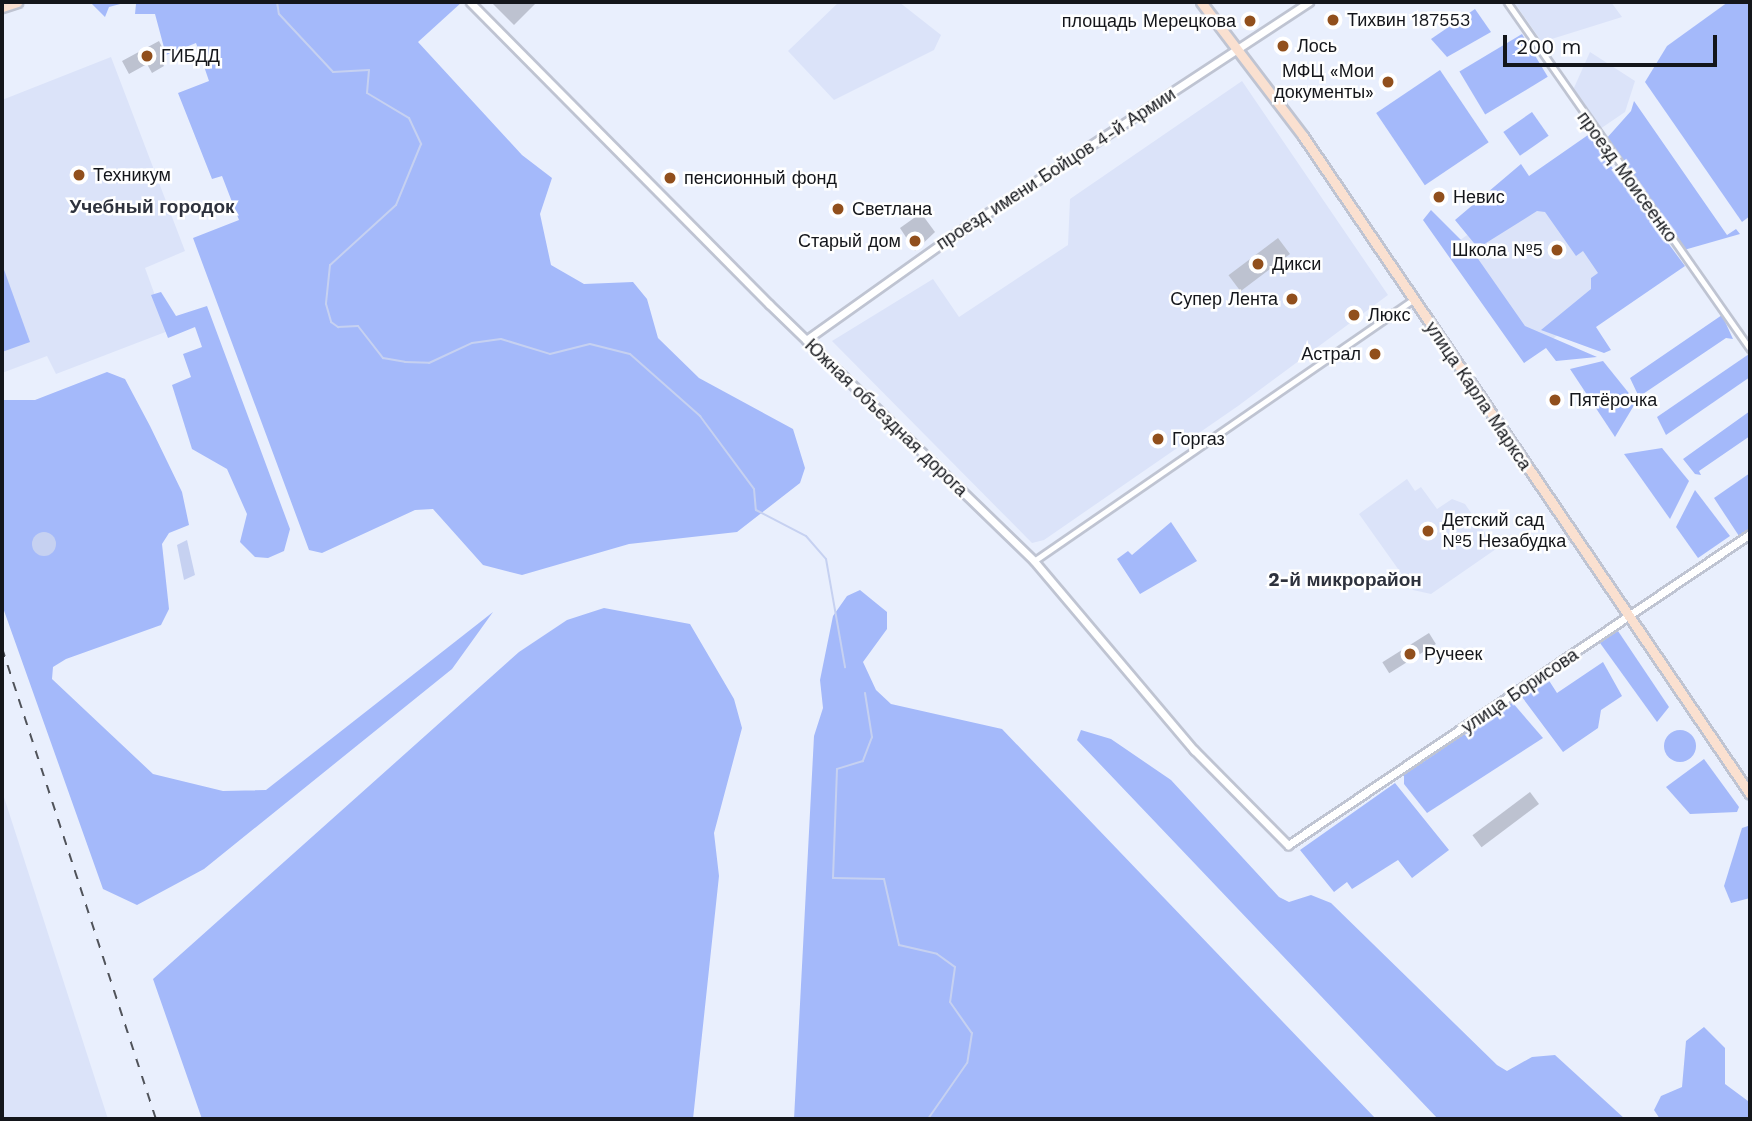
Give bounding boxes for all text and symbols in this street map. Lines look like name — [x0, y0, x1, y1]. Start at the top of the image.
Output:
place label: Тихвин 187553 — [1347, 9, 1471, 31]
place label: площадь Мерецкова — [1062, 10, 1236, 32]
marker: Тихвин 187553 — [1325, 12, 1341, 28]
marker: площадь Мерецкова — [1242, 13, 1258, 29]
scale bar — [1507, 21, 1720, 65]
text: 200 m — [1516, 34, 1582, 59]
place label: Лось — [1297, 35, 1337, 57]
marker: Лось — [1275, 38, 1291, 54]
place label: ГИБДД — [161, 45, 220, 67]
marker: ГИБДД — [139, 48, 155, 64]
place label: МФЦ «Мои документы» — [1274, 61, 1374, 104]
marker: МФЦ «Мои документы» — [1380, 74, 1396, 90]
street label: проезд имени Бойцов 4-й Армии — [932, 83, 1180, 255]
street label: проезд Моисеенко — [1572, 107, 1682, 247]
place label: Техникум — [93, 164, 171, 186]
marker: Техникум — [71, 167, 87, 183]
place label: пенсионный фонд — [684, 167, 837, 189]
marker: пенсионный фонд — [662, 170, 678, 186]
place label: Невис — [1453, 186, 1505, 208]
marker: Невис — [1431, 189, 1447, 205]
district label: Учебный городок — [69, 196, 235, 218]
place label: Светлана — [852, 198, 932, 220]
marker: Светлана — [830, 201, 846, 217]
place label: Старый дом — [798, 230, 901, 252]
marker: Старый дом — [907, 233, 923, 249]
place label: Школа №5 — [1452, 239, 1543, 261]
marker: Школа №5 — [1549, 242, 1565, 258]
place label: Дикси — [1272, 253, 1321, 275]
marker: Дикси — [1250, 256, 1266, 272]
place label: Супер Лента — [1170, 288, 1278, 310]
marker: Супер Лента — [1284, 291, 1300, 307]
place label: Люкс — [1368, 304, 1410, 326]
marker: Люкс — [1346, 307, 1362, 323]
street label: улица Карла Маркса — [1420, 318, 1536, 474]
street label: Южная объездная дорога — [800, 335, 972, 501]
place label: Астрал — [1301, 343, 1361, 365]
marker: Астрал — [1367, 346, 1383, 362]
place label: Пятёрочка — [1569, 389, 1657, 411]
marker: Пятёрочка — [1547, 392, 1563, 408]
place label: Горгаз — [1172, 428, 1225, 450]
marker: Горгаз — [1150, 431, 1166, 447]
place label: Детский сад №5 Незабудка — [1442, 510, 1566, 552]
marker: Детский сад №5 Незабудка — [1420, 523, 1436, 539]
district label: 2-й микрорайон — [1268, 569, 1422, 591]
place label: Ручеек — [1424, 643, 1482, 665]
street label: улица Борисова — [1458, 644, 1582, 738]
marker: Ручеек — [1402, 646, 1418, 662]

